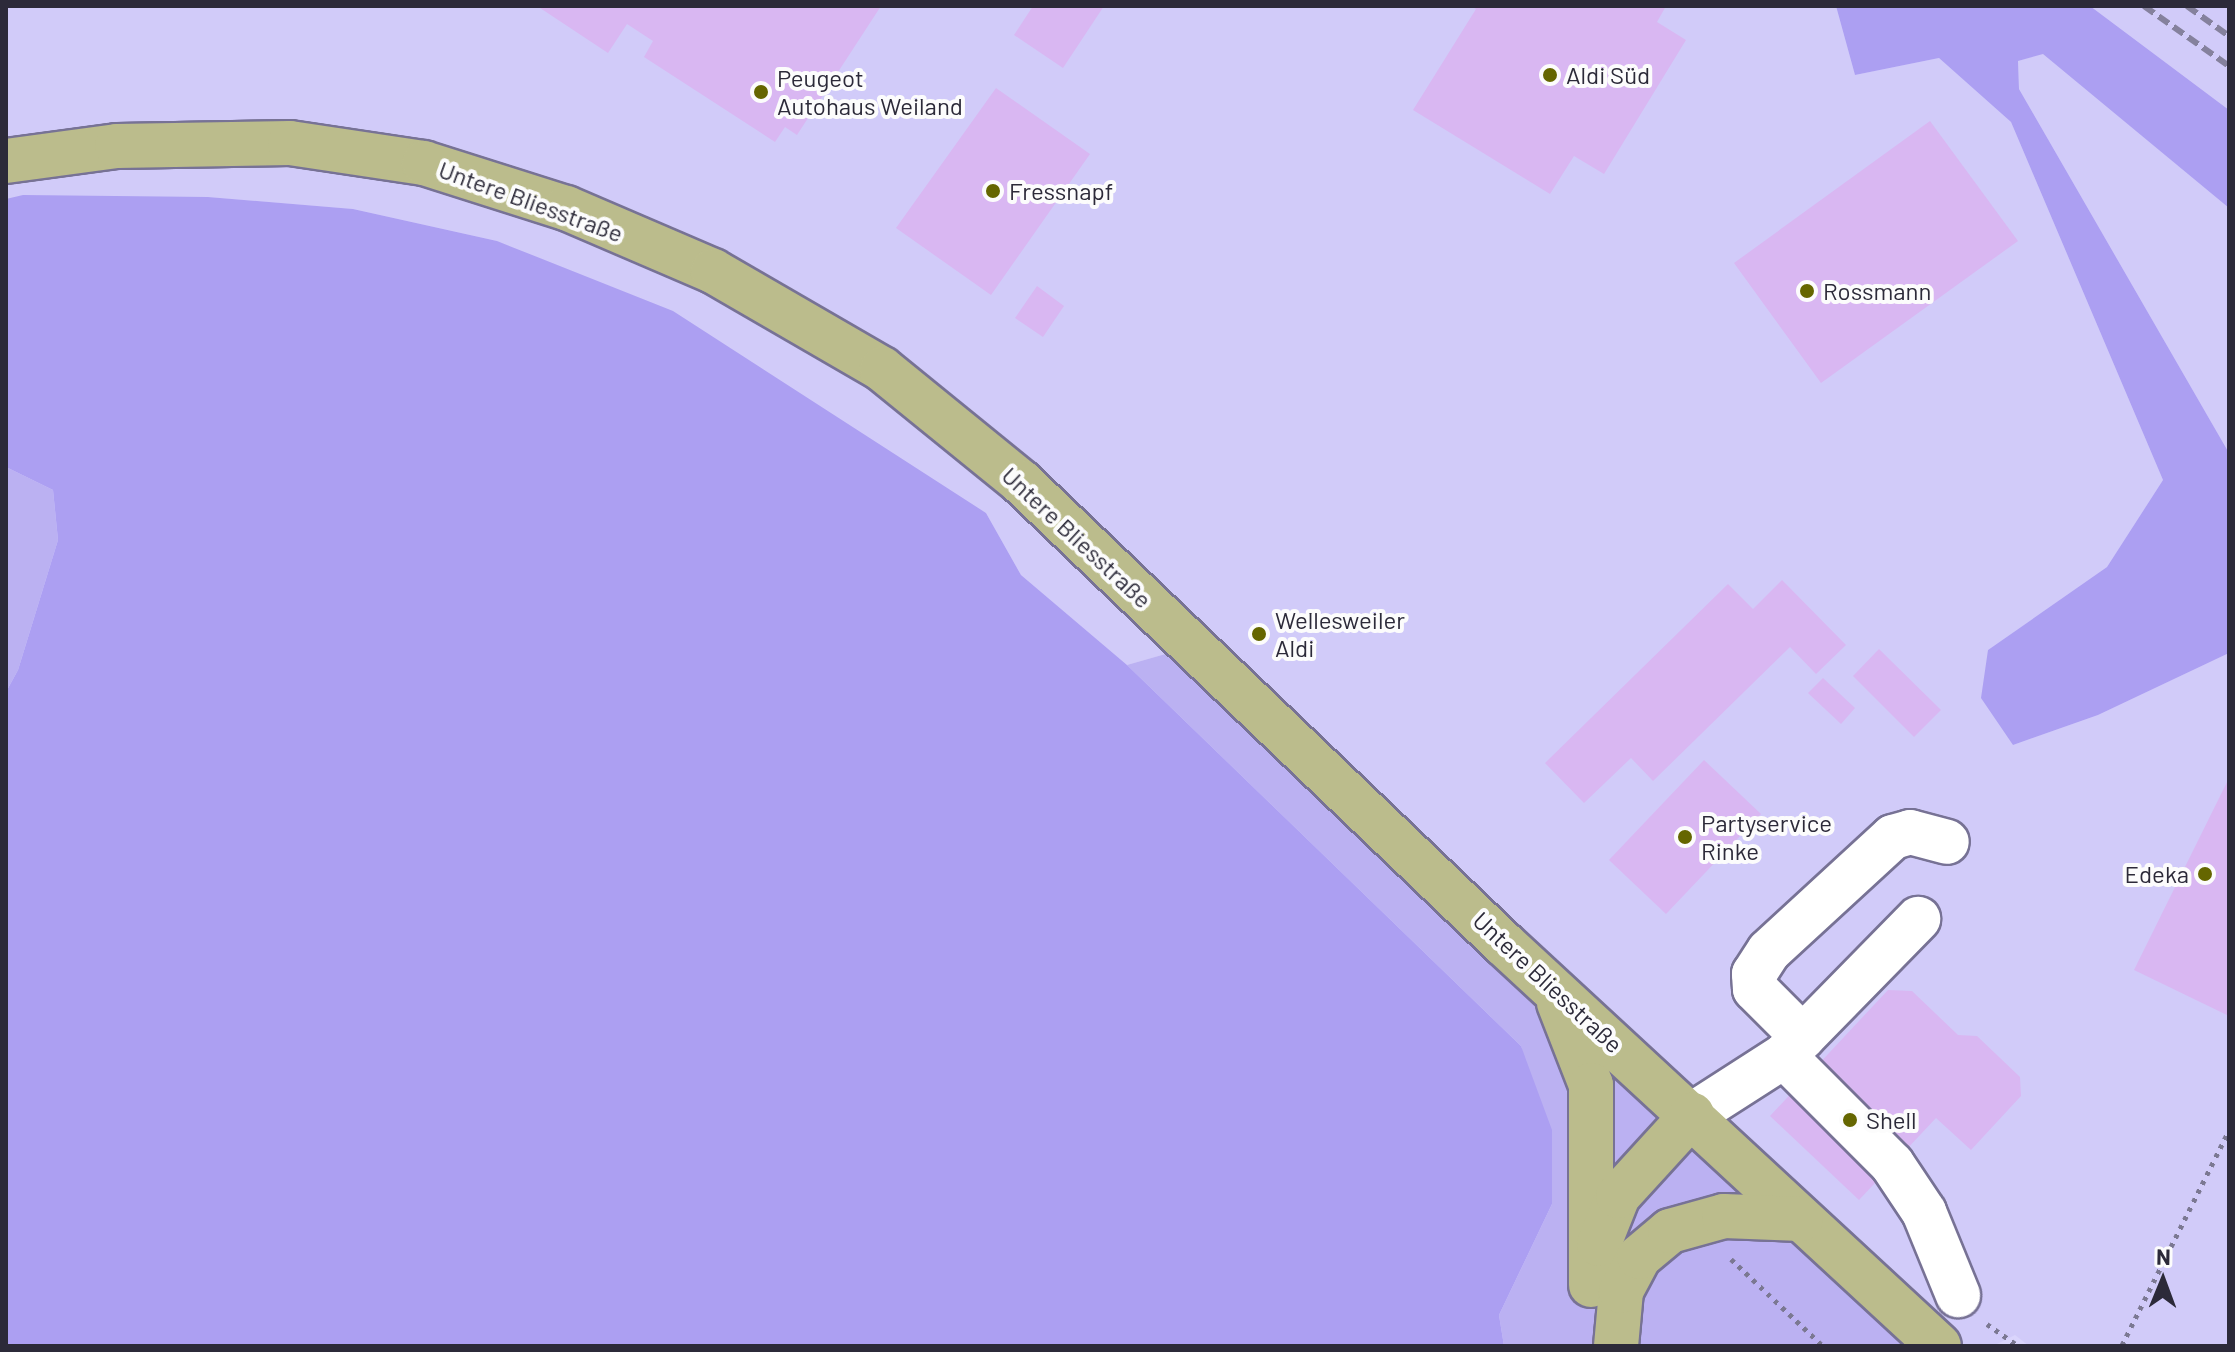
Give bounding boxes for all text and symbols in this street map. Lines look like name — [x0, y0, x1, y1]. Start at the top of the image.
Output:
place label: Aldi Süd — [1566, 61, 1650, 89]
place label: Peugeot Autohaus Weiland — [777, 64, 963, 120]
marker: Aldi Süd — [1541, 66, 1559, 84]
marker: Peugeot Autohaus Weiland — [752, 83, 770, 101]
street label: Untere Bliesstraße — [435, 154, 627, 248]
place label: Fressnapf — [1009, 177, 1113, 205]
marker: Fressnapf — [984, 182, 1002, 200]
place label: Rossmann — [1823, 277, 1931, 305]
marker: Rossmann — [1798, 282, 1816, 300]
street label: Untere Bliesstraße — [996, 460, 1158, 614]
place label: Wellesweiler Aldi — [1275, 606, 1405, 662]
marker: Wellesweiler Aldi — [1250, 625, 1268, 643]
place label: Partyservice Rinke — [1701, 809, 1832, 865]
marker: Partyservice Rinke — [1676, 828, 1694, 846]
place label: Edeka — [2125, 860, 2189, 888]
marker: Edeka — [2196, 865, 2214, 883]
street label: Untere Bliesstraße — [1467, 905, 1629, 1059]
place label: Shell — [1866, 1106, 1917, 1134]
marker: Shell — [1841, 1111, 1859, 1129]
north arrow — [2123, 1240, 2203, 1320]
text: N — [2156, 1243, 2171, 1269]

